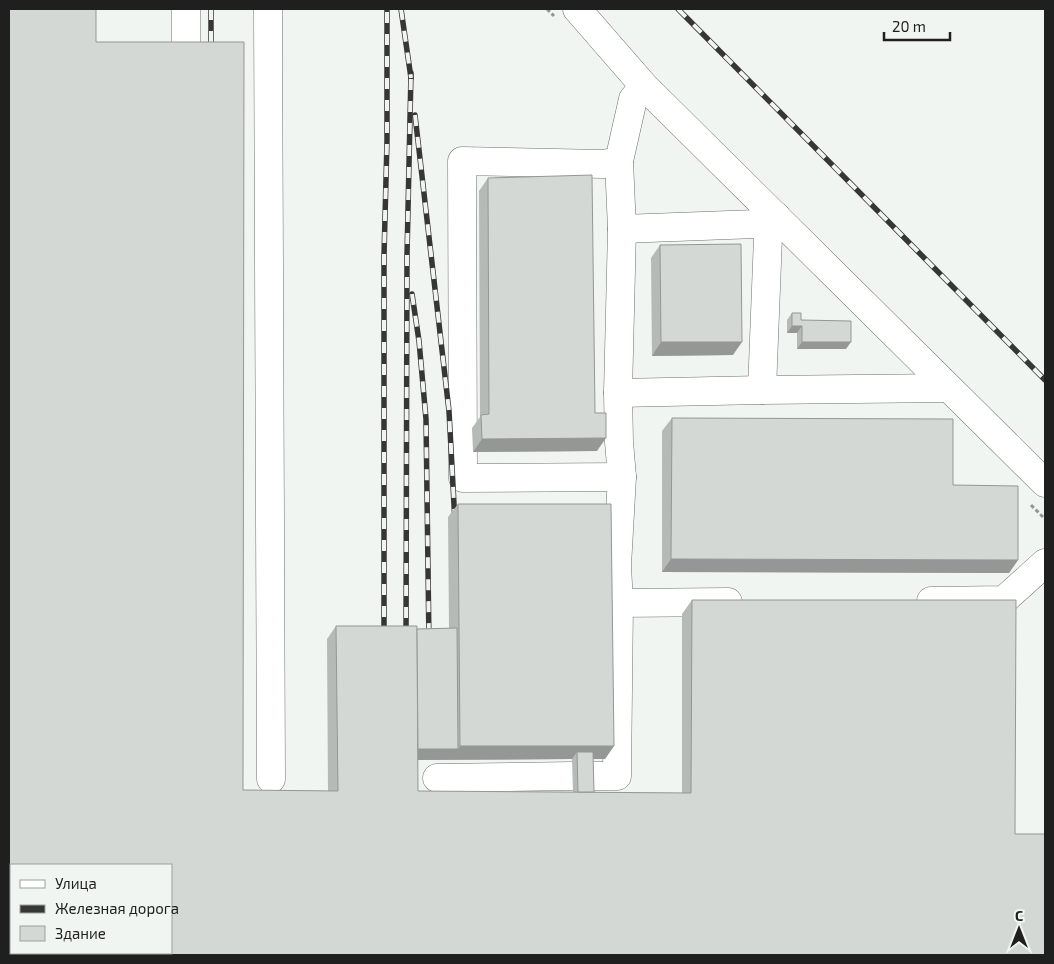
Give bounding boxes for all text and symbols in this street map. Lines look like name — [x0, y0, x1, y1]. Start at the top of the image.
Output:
scale bar — [884, 10, 950, 42]
text: 20 m — [892, 17, 926, 35]
legend — [10, 864, 172, 954]
text: Улица — [55, 874, 97, 892]
text: Железная дорога — [55, 899, 179, 917]
north arrow — [994, 904, 1044, 954]
text: С — [1015, 907, 1023, 924]
text: Здание — [55, 924, 106, 942]

